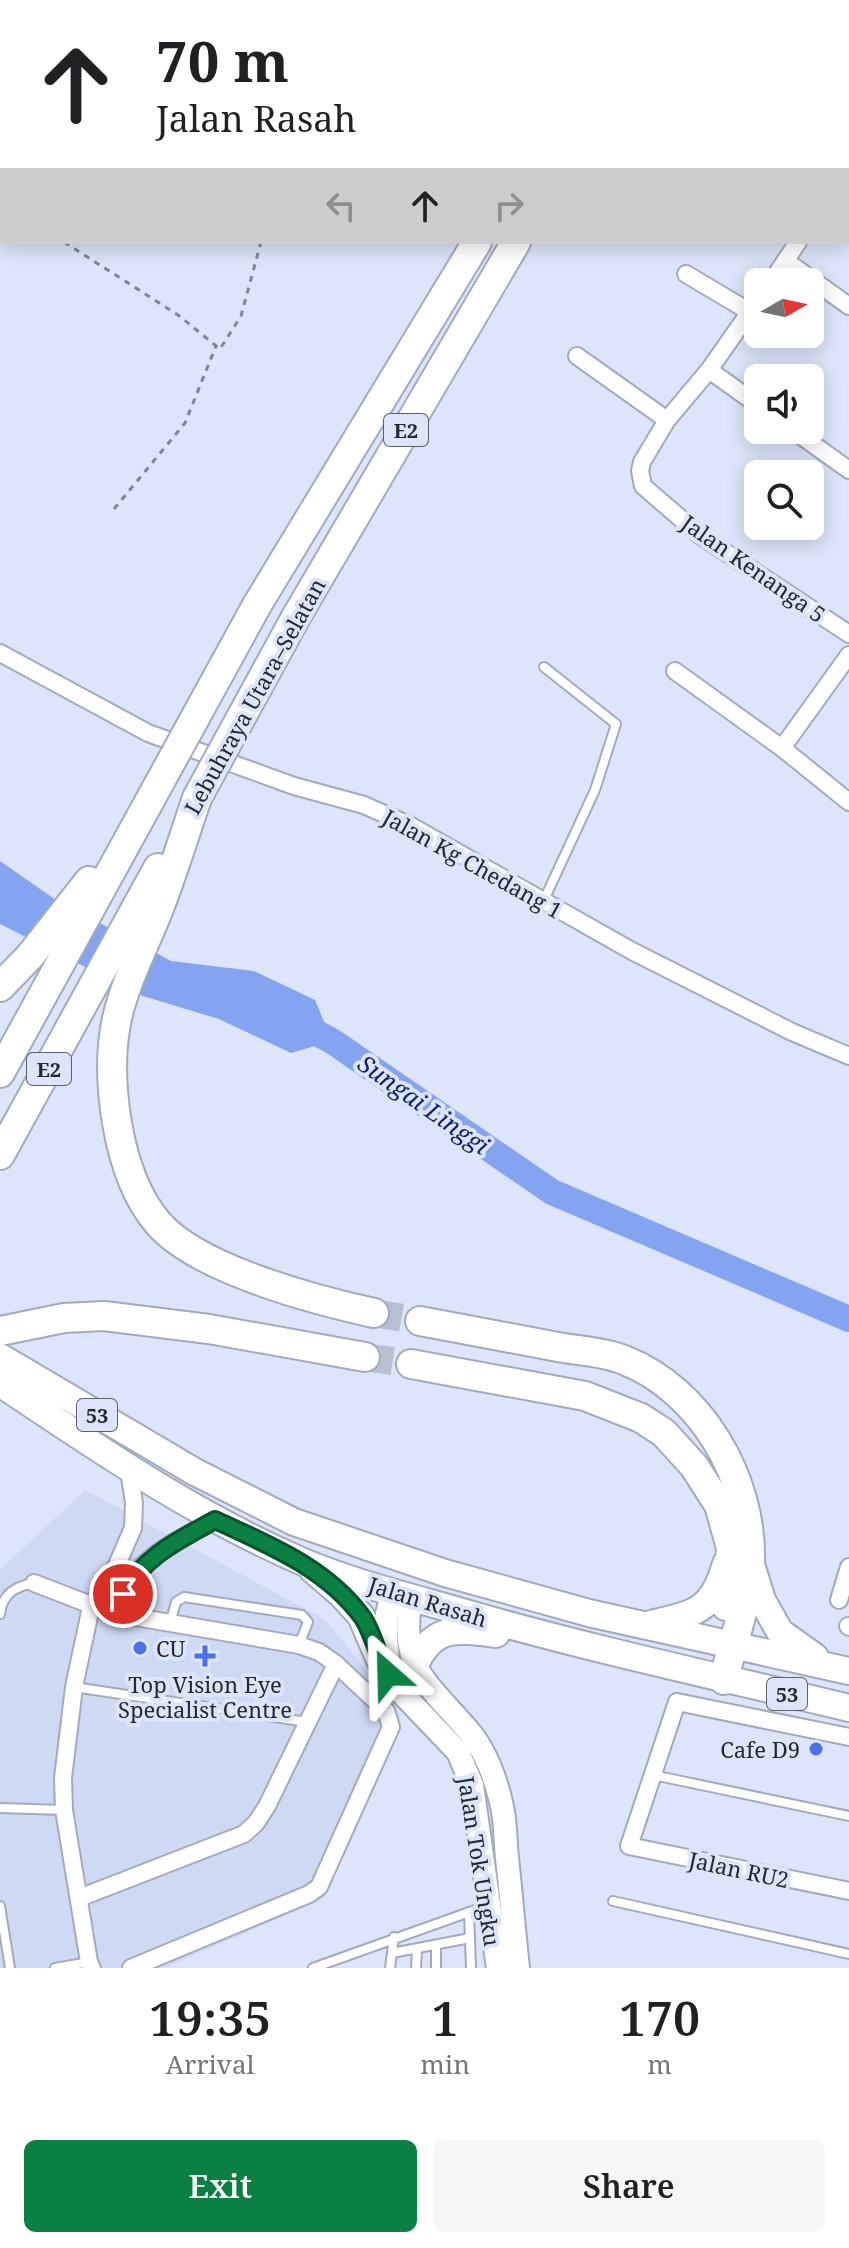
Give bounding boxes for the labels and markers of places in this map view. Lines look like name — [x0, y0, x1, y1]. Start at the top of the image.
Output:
pin — [89, 1560, 157, 1628]
place label: CU — [156, 1633, 186, 1663]
marker: CU — [131, 1639, 149, 1657]
marker: Top Vision Eye Specialist Centre — [194, 1645, 216, 1667]
place label: Top Vision Eye Specialist Centre — [118, 1669, 292, 1724]
place label: Cafe D9 — [720, 1734, 800, 1764]
marker: Cafe D9 — [807, 1740, 825, 1758]

